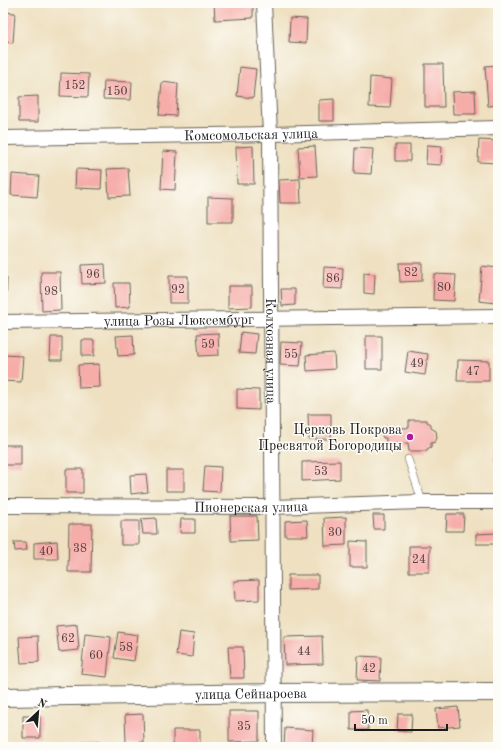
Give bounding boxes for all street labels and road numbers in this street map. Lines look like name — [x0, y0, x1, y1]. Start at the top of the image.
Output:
street label: Комсомольская улица — [184, 127, 318, 143]
street label: Колхозная улица — [263, 298, 278, 404]
street label: улица Розы Люксембург — [104, 313, 254, 329]
street label: Пионерская улица — [194, 500, 308, 515]
street label: улица Сейнароева — [195, 687, 307, 702]

